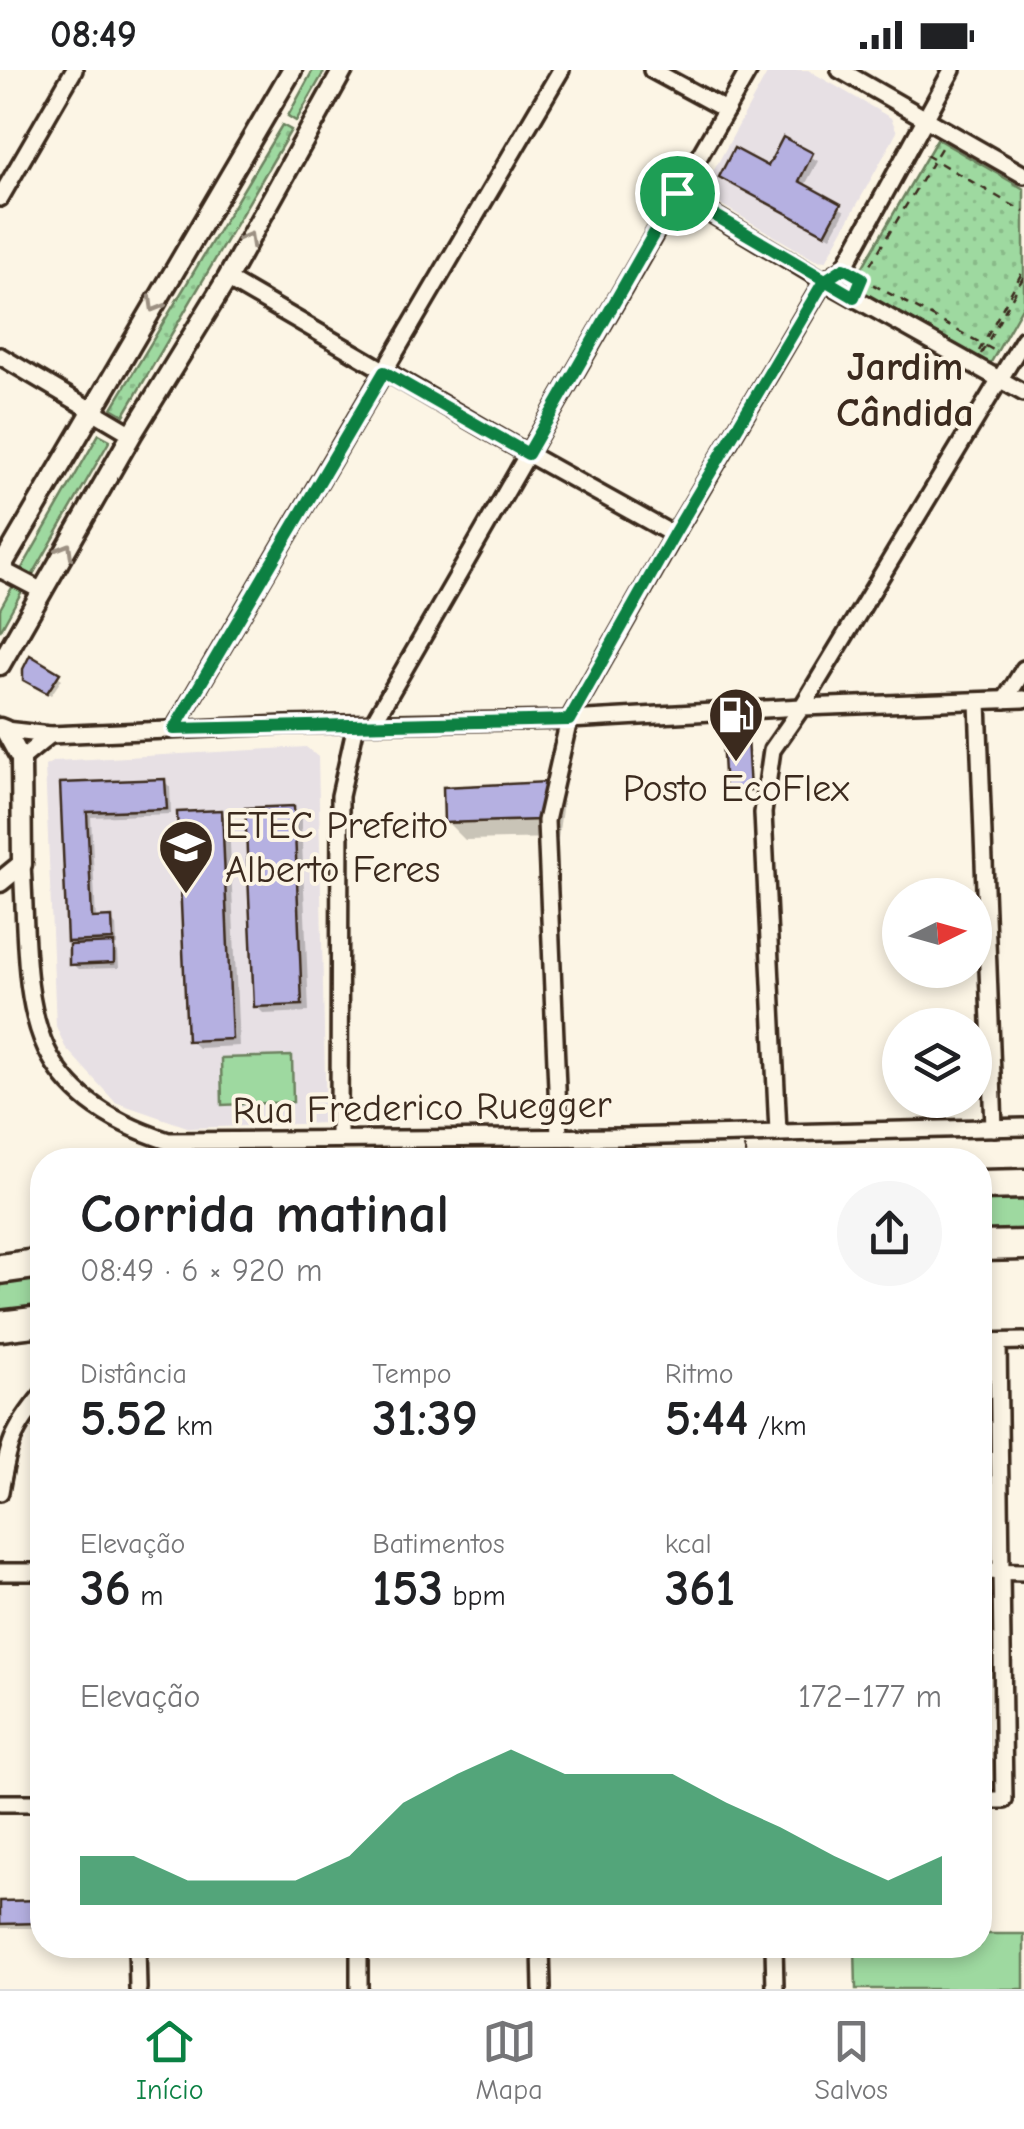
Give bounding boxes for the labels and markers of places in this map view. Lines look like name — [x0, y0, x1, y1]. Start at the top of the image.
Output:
pin — [635, 151, 720, 236]
fuel station icon: Posto EcoFlex — [706, 685, 766, 764]
place label: Posto EcoFlex — [623, 767, 850, 811]
place label: ETEC Prefeito Alberto Feres — [225, 804, 448, 892]
school or university icon: ETEC Prefeito Alberto Feres — [156, 817, 216, 896]

